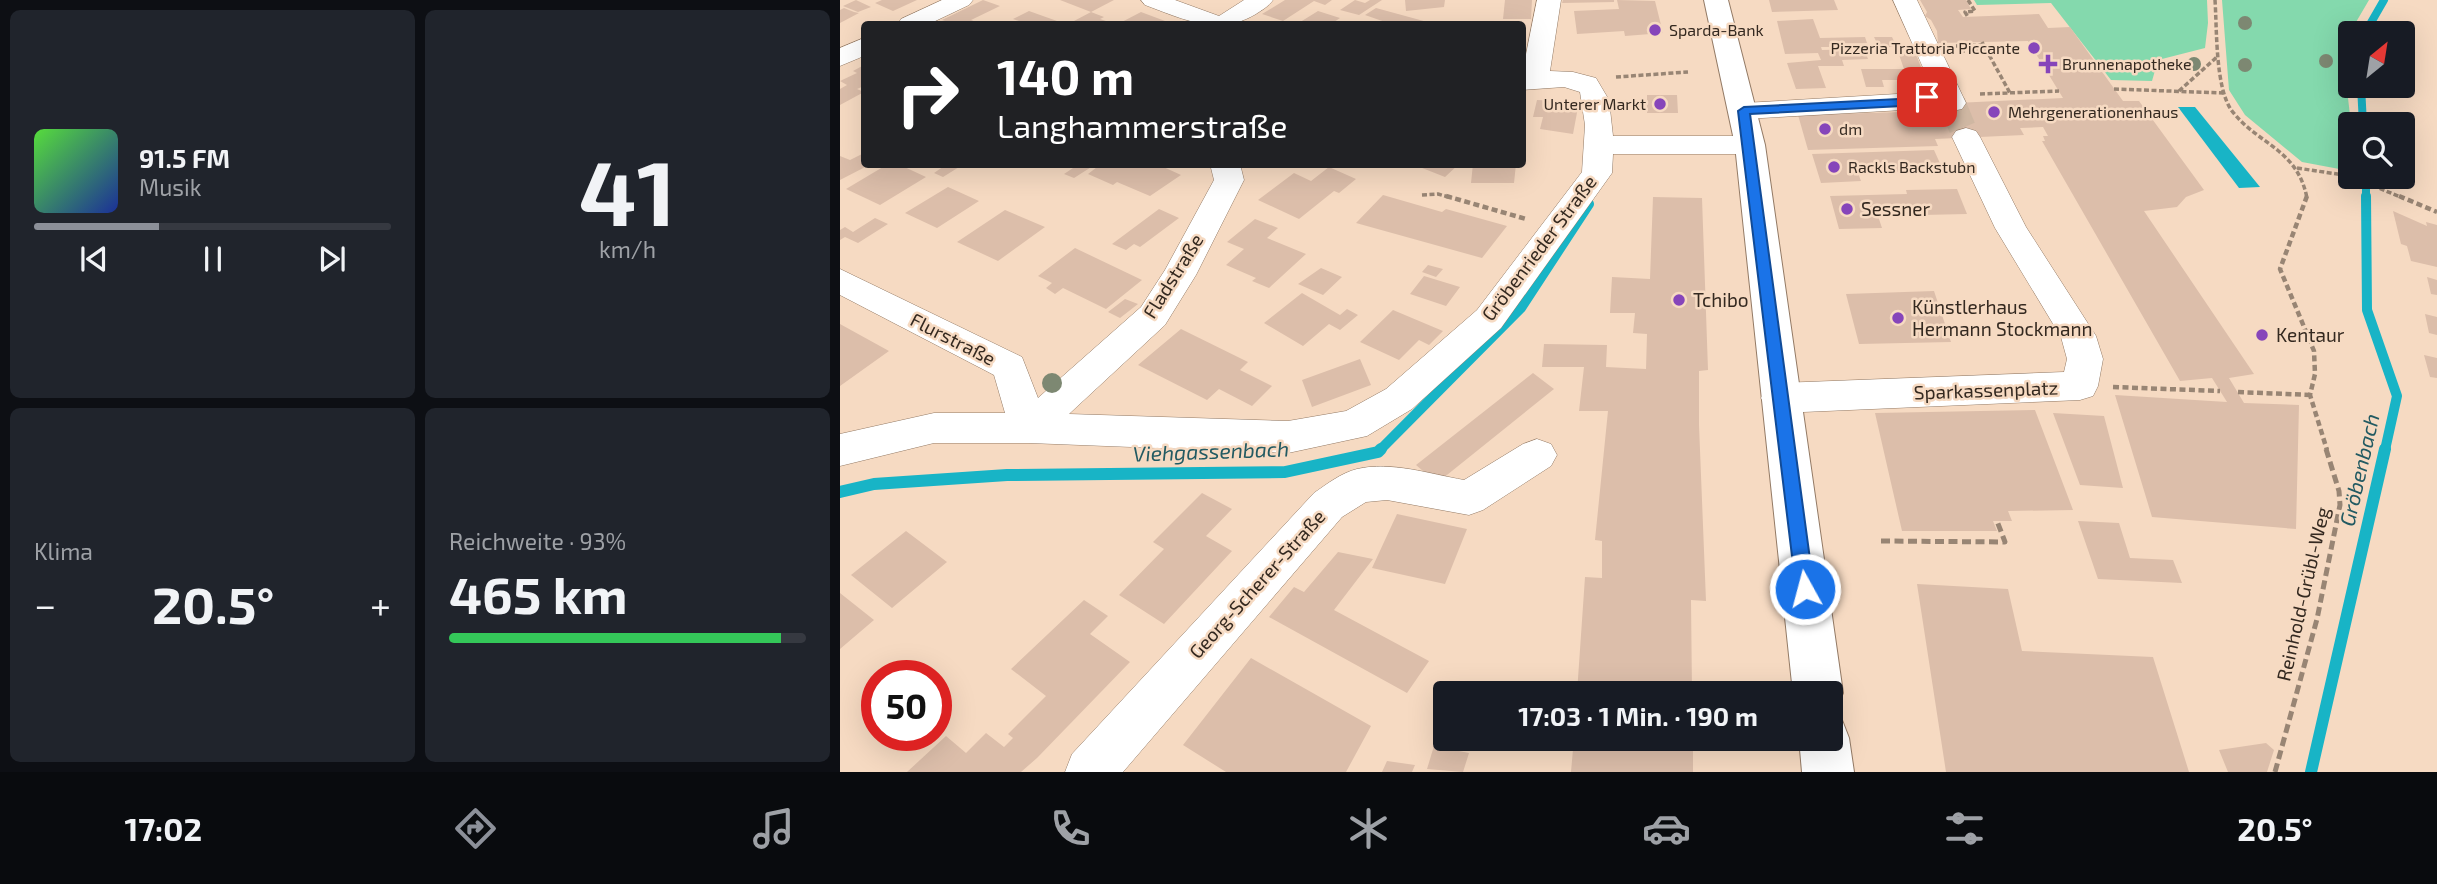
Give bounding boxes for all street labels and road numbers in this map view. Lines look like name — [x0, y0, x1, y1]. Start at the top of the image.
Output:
street label: Gröbenrieder Straße — [1476, 170, 1601, 325]
street label: Fladstraße — [1138, 229, 1208, 322]
street label: Flurstraße — [907, 307, 1000, 370]
street label: Sparkassenplatz — [1913, 375, 2059, 404]
street label: Reinhold-Grübl-Weg — [2271, 504, 2334, 683]
street label: Georg-Scherer-Straße — [1184, 505, 1329, 663]

